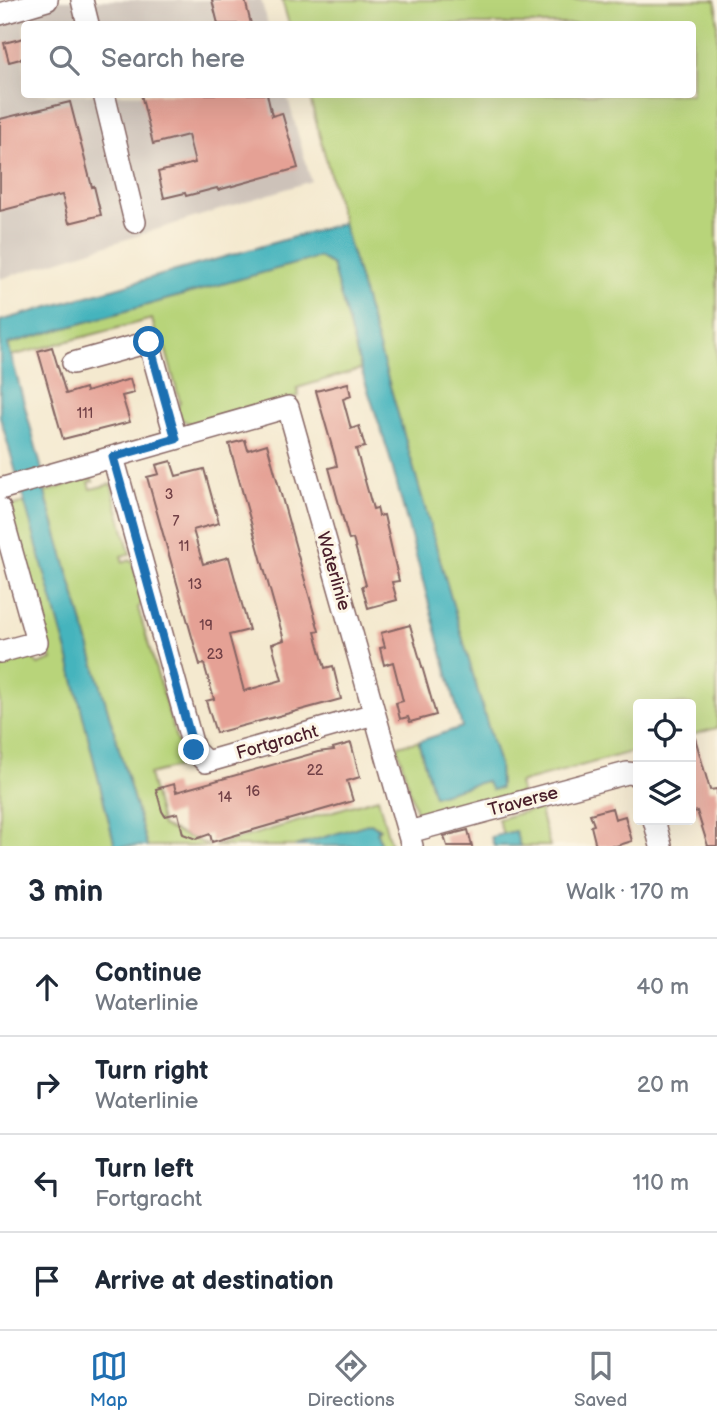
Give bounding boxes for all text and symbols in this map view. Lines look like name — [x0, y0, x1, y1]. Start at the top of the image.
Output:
search box — [21, 21, 696, 98]
icon: search — [45, 41, 83, 79]
text: Search here — [101, 44, 245, 75]
route start — [133, 326, 164, 357]
house number: 111 — [77, 405, 93, 422]
house number: 3 — [165, 486, 173, 503]
house number: 7 — [173, 513, 180, 530]
street label: Waterlinie — [312, 529, 355, 613]
house number: 11 — [179, 538, 189, 555]
house number: 13 — [188, 576, 202, 593]
house number: 19 — [199, 617, 213, 634]
house number: 23 — [207, 646, 223, 663]
map controls — [633, 699, 696, 825]
button: locate — [633, 699, 696, 762]
street label: Fortgracht — [234, 721, 321, 764]
route end — [178, 734, 209, 765]
house number: 22 — [307, 762, 324, 779]
button: layers — [633, 762, 696, 825]
street label: Traverse — [486, 782, 561, 821]
house number: 16 — [246, 783, 260, 800]
house number: 14 — [218, 789, 232, 806]
text: 3 min — [28, 874, 103, 910]
text: Walk · 170 m — [566, 878, 689, 906]
text: Continue — [95, 958, 202, 989]
icon: ahead — [28, 968, 66, 1006]
text: 40 m — [636, 973, 689, 1001]
text: Waterlinie — [95, 989, 199, 1017]
text: Turn right — [95, 1056, 208, 1087]
icon: right — [28, 1066, 66, 1104]
text: 20 m — [637, 1071, 689, 1099]
text: Waterlinie — [95, 1087, 199, 1115]
text: Turn left — [95, 1154, 194, 1185]
icon: left — [28, 1164, 66, 1202]
text: 110 m — [632, 1169, 689, 1197]
text: Fortgracht — [95, 1185, 202, 1213]
icon: arrive — [28, 1262, 66, 1300]
text: Arrive at destination — [95, 1266, 334, 1297]
tab: Map — [90, 1347, 128, 1412]
tab: Directions — [307, 1347, 395, 1412]
tab: Saved — [574, 1347, 627, 1412]

